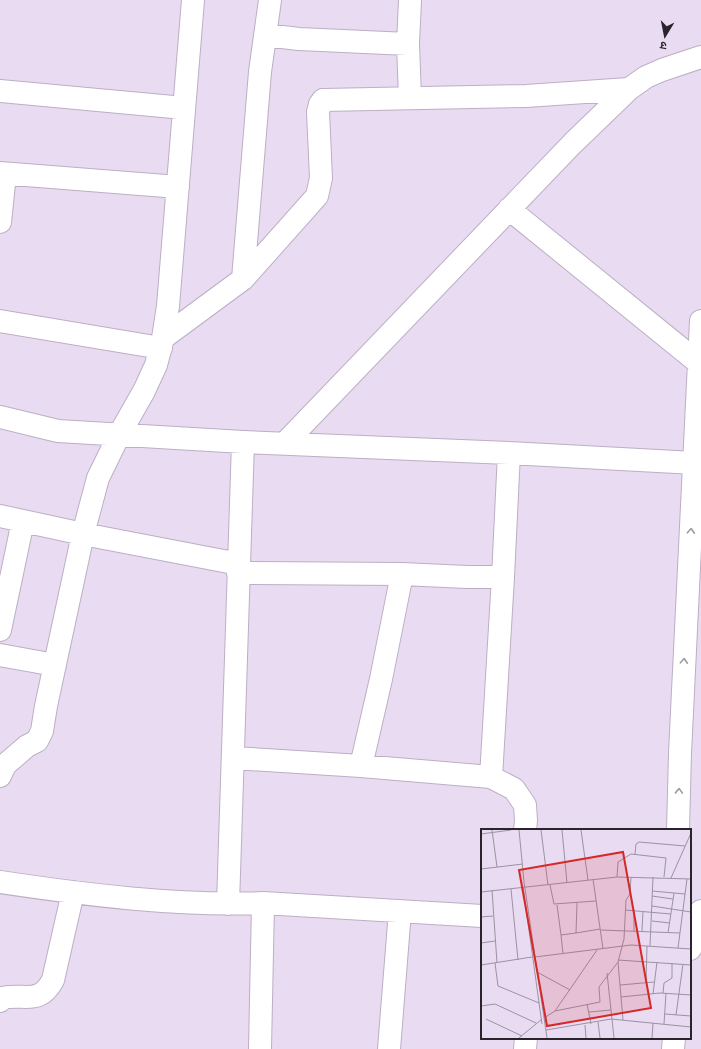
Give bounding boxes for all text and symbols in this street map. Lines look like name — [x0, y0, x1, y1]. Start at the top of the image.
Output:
north arrow — [645, 16, 685, 56]
text: उ — [658, 38, 668, 52]
one-way arrow — [687, 528, 696, 534]
one-way arrow — [680, 658, 689, 664]
one-way arrow — [675, 788, 683, 794]
inset map — [481, 829, 691, 1039]

